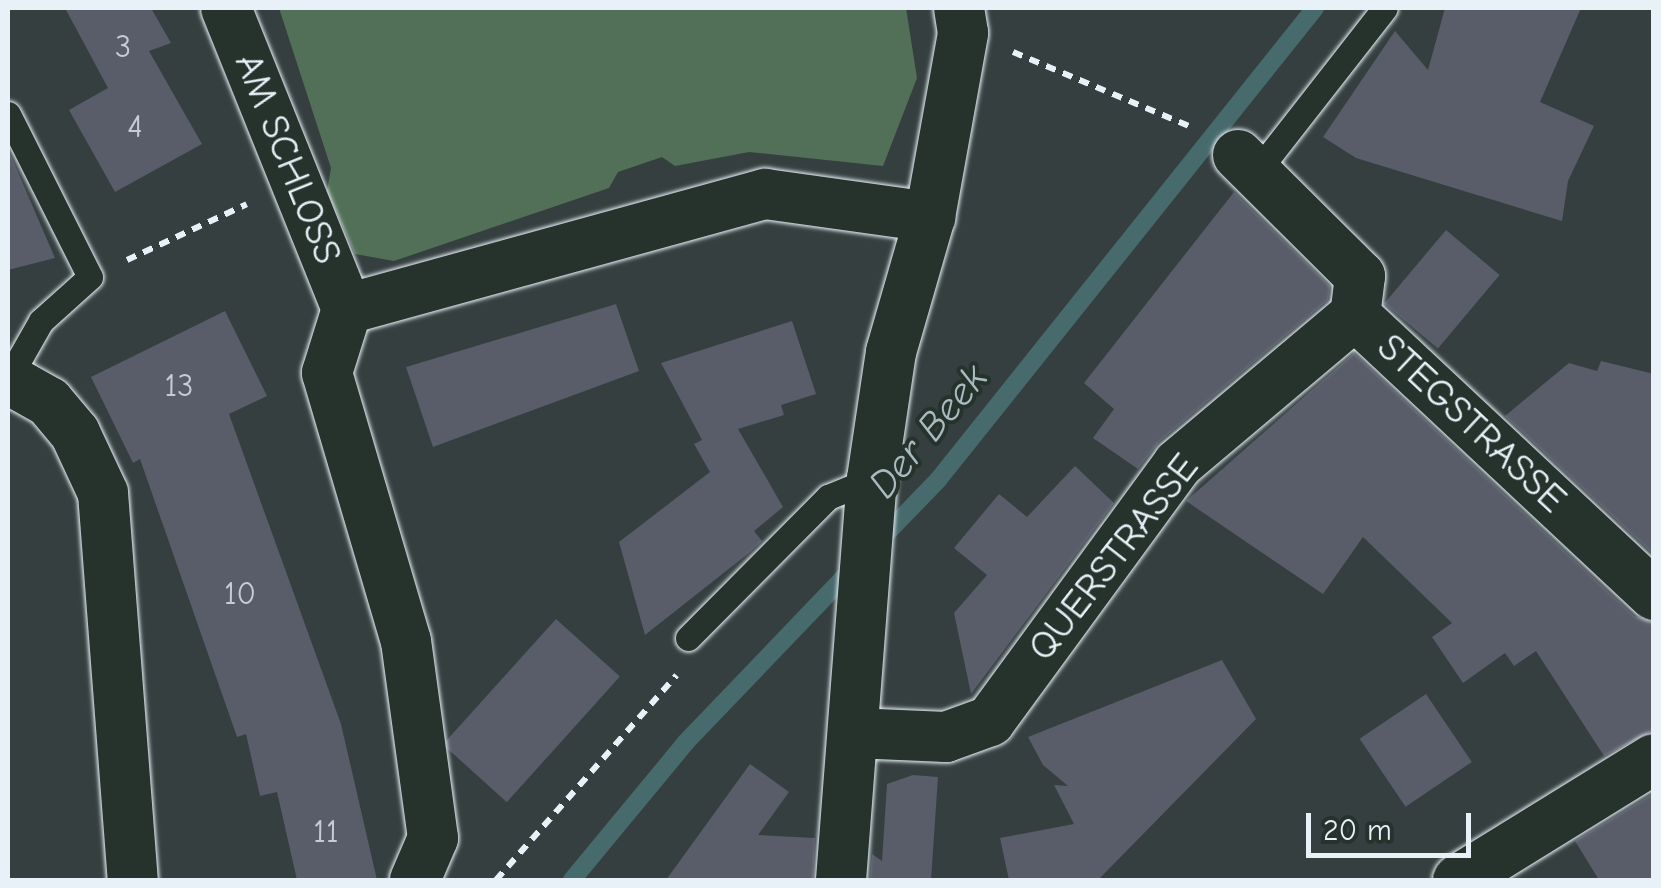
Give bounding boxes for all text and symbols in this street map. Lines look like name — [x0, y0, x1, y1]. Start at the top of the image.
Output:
house number: 3 — [115, 28, 131, 66]
street label: AM SCHLOSS — [224, 47, 350, 271]
house number: 4 — [127, 108, 143, 146]
street label: STEGSTRASSE — [1367, 325, 1575, 523]
water label: Der Beek — [859, 355, 997, 507]
house number: 13 — [165, 367, 193, 405]
street label: QUERSTRASSE — [1019, 446, 1209, 670]
house number: 10 — [224, 575, 256, 613]
scale bar — [1311, 793, 1476, 855]
house number: 11 — [313, 813, 339, 851]
text: 20 m — [1323, 813, 1392, 848]

